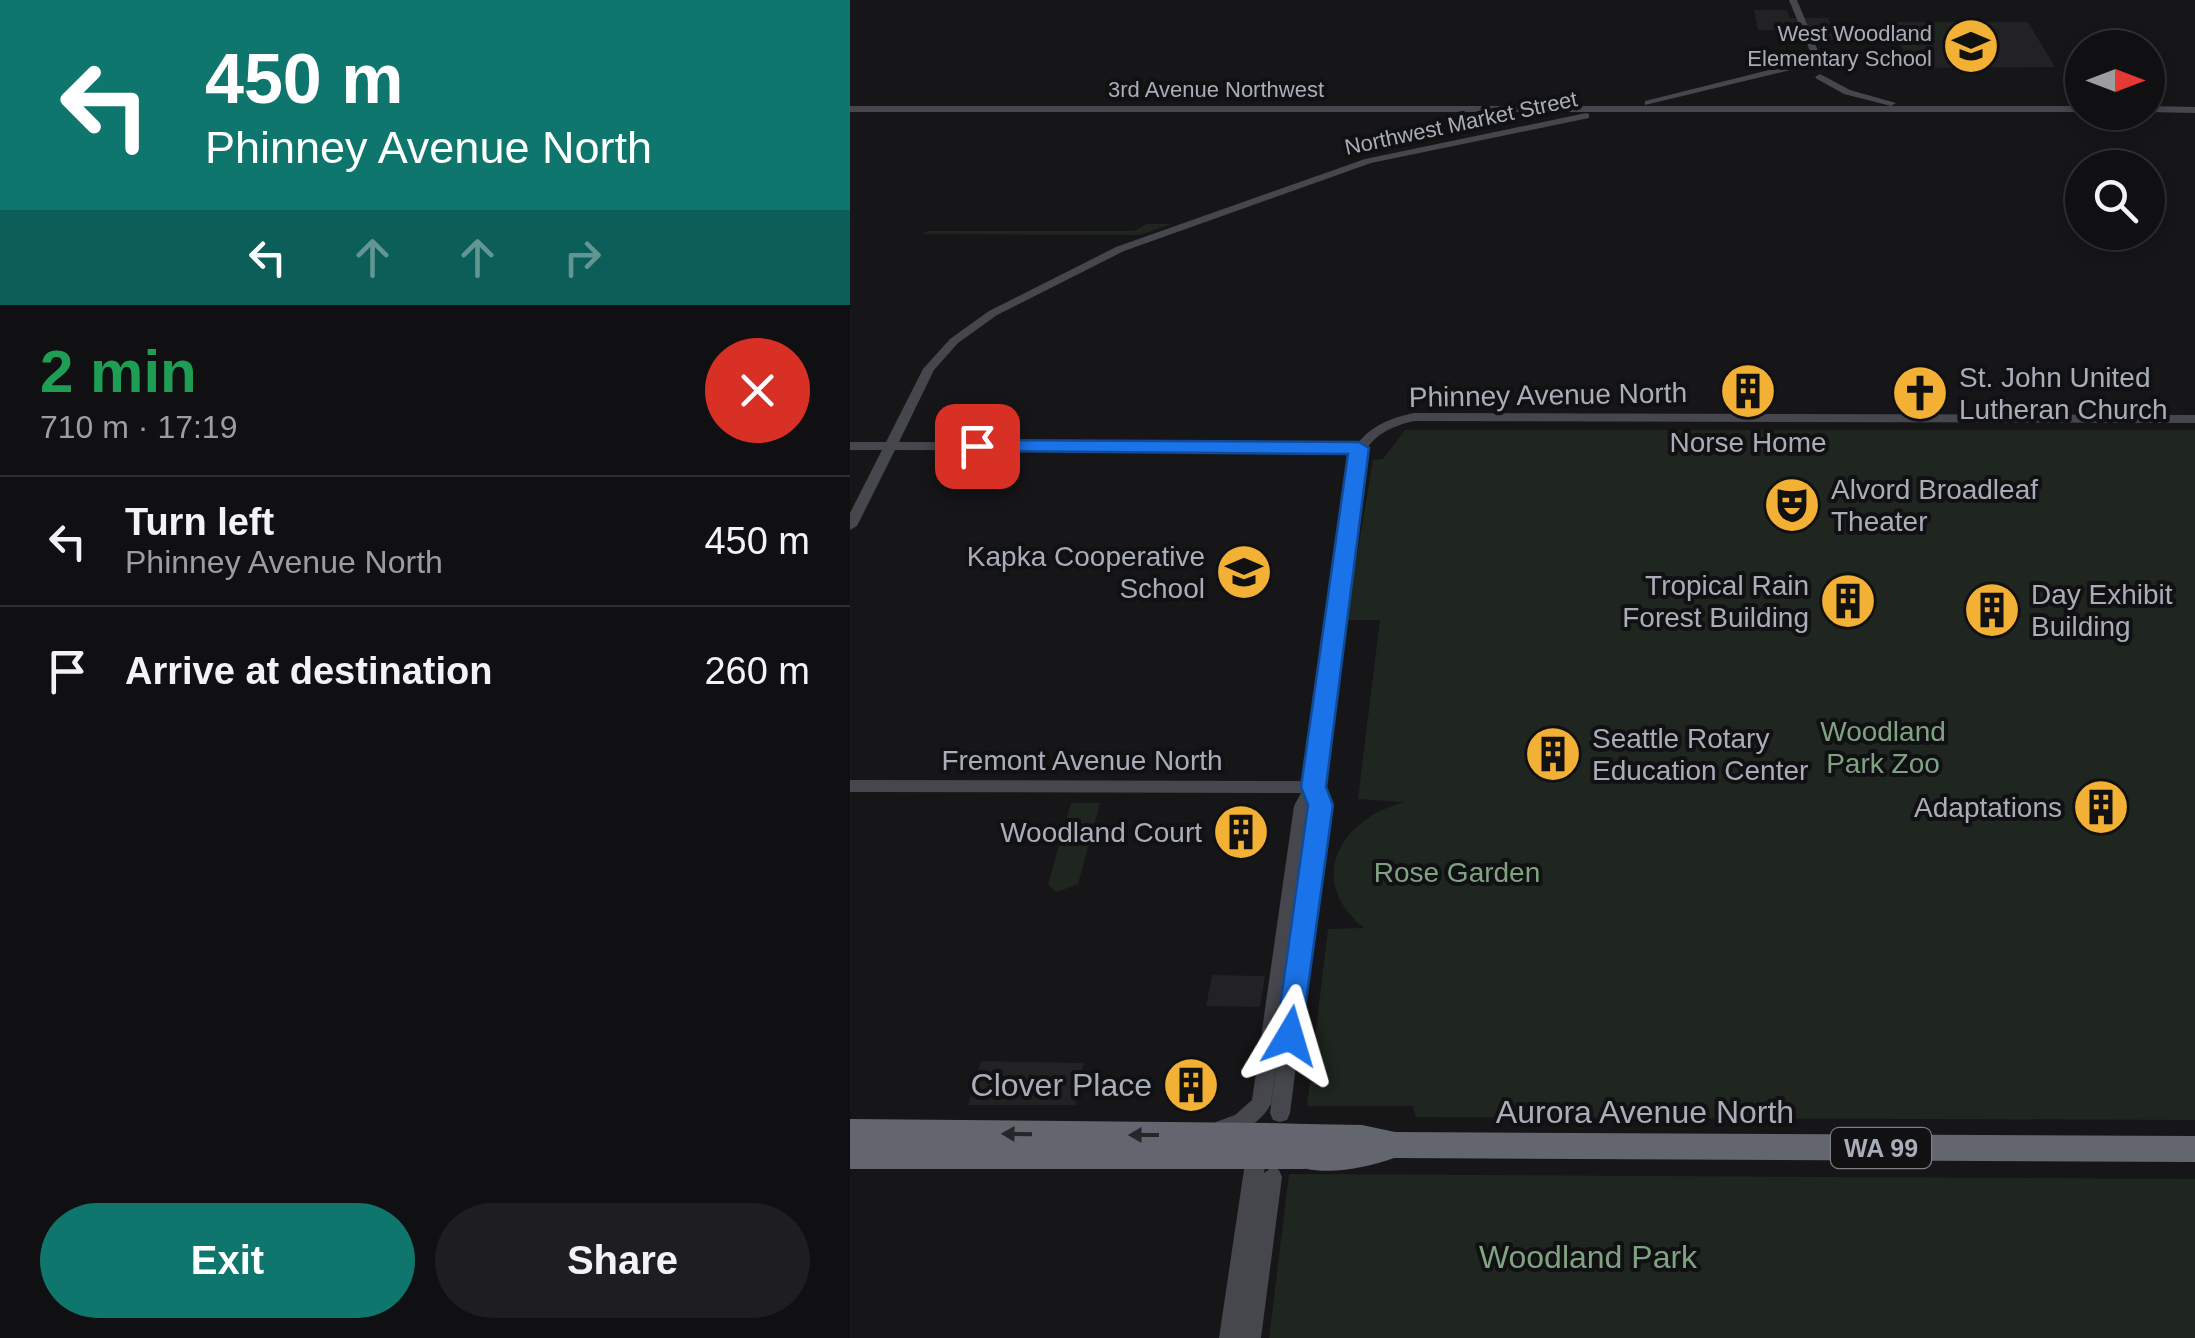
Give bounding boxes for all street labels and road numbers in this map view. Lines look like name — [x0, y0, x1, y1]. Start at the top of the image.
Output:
street label: 3rd Avenue Northwest — [1108, 77, 1324, 102]
street label: Northwest Market Street — [1342, 86, 1580, 160]
street label: Phinney Avenue North — [1409, 377, 1687, 413]
street label: Fremont Avenue North — [941, 745, 1223, 776]
street label: Aurora Avenue North — [1496, 1094, 1794, 1130]
road number: WA 99 — [1831, 1128, 1931, 1168]

